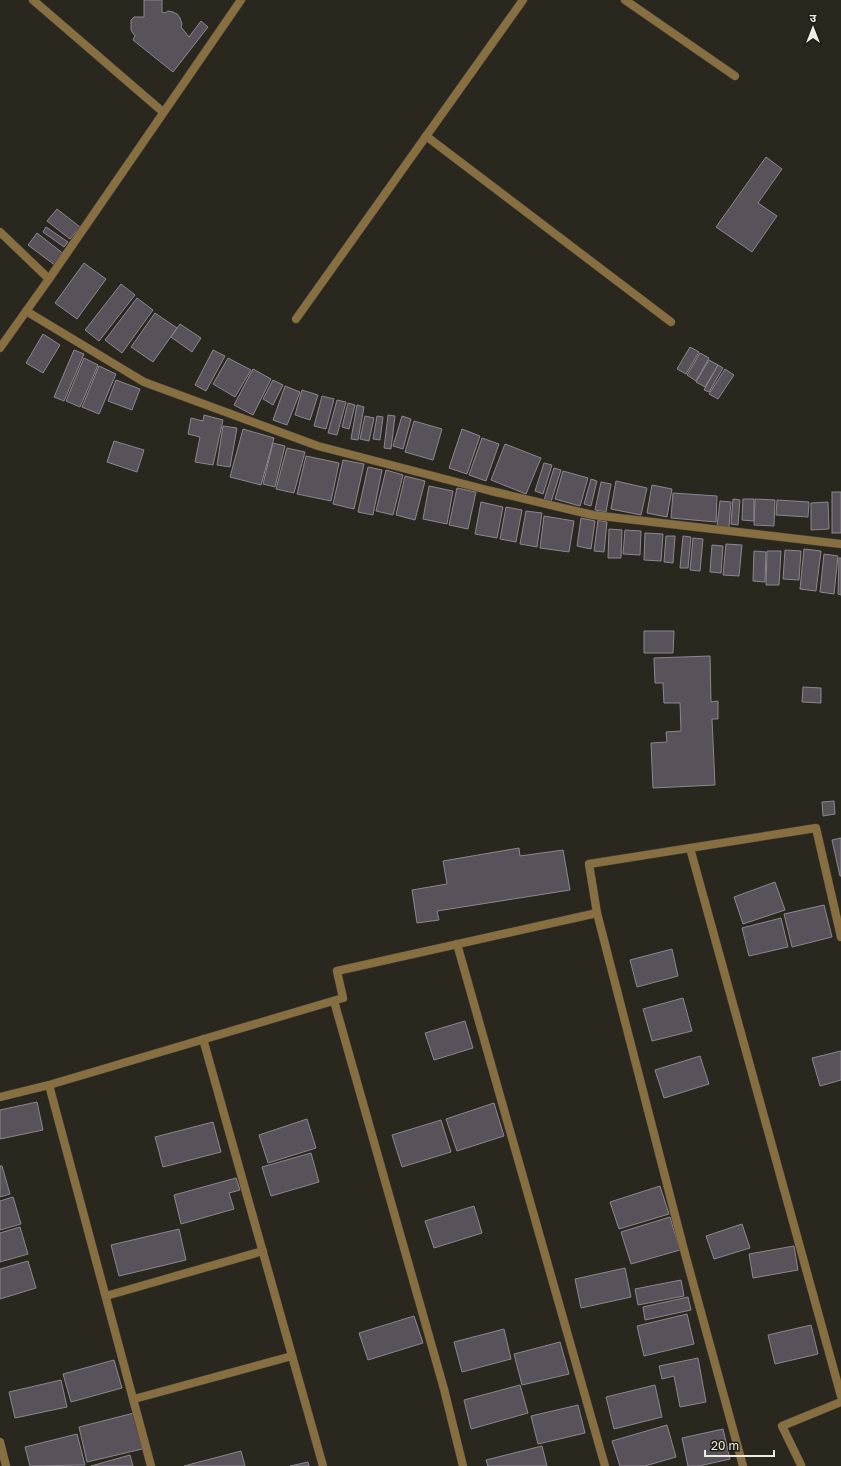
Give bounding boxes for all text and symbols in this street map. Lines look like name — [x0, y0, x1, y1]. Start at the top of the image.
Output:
north arrow — [793, 8, 833, 48]
text: उ — [810, 11, 817, 24]
scale bar — [705, 1432, 774, 1458]
text: 20 m — [711, 1438, 739, 1453]

